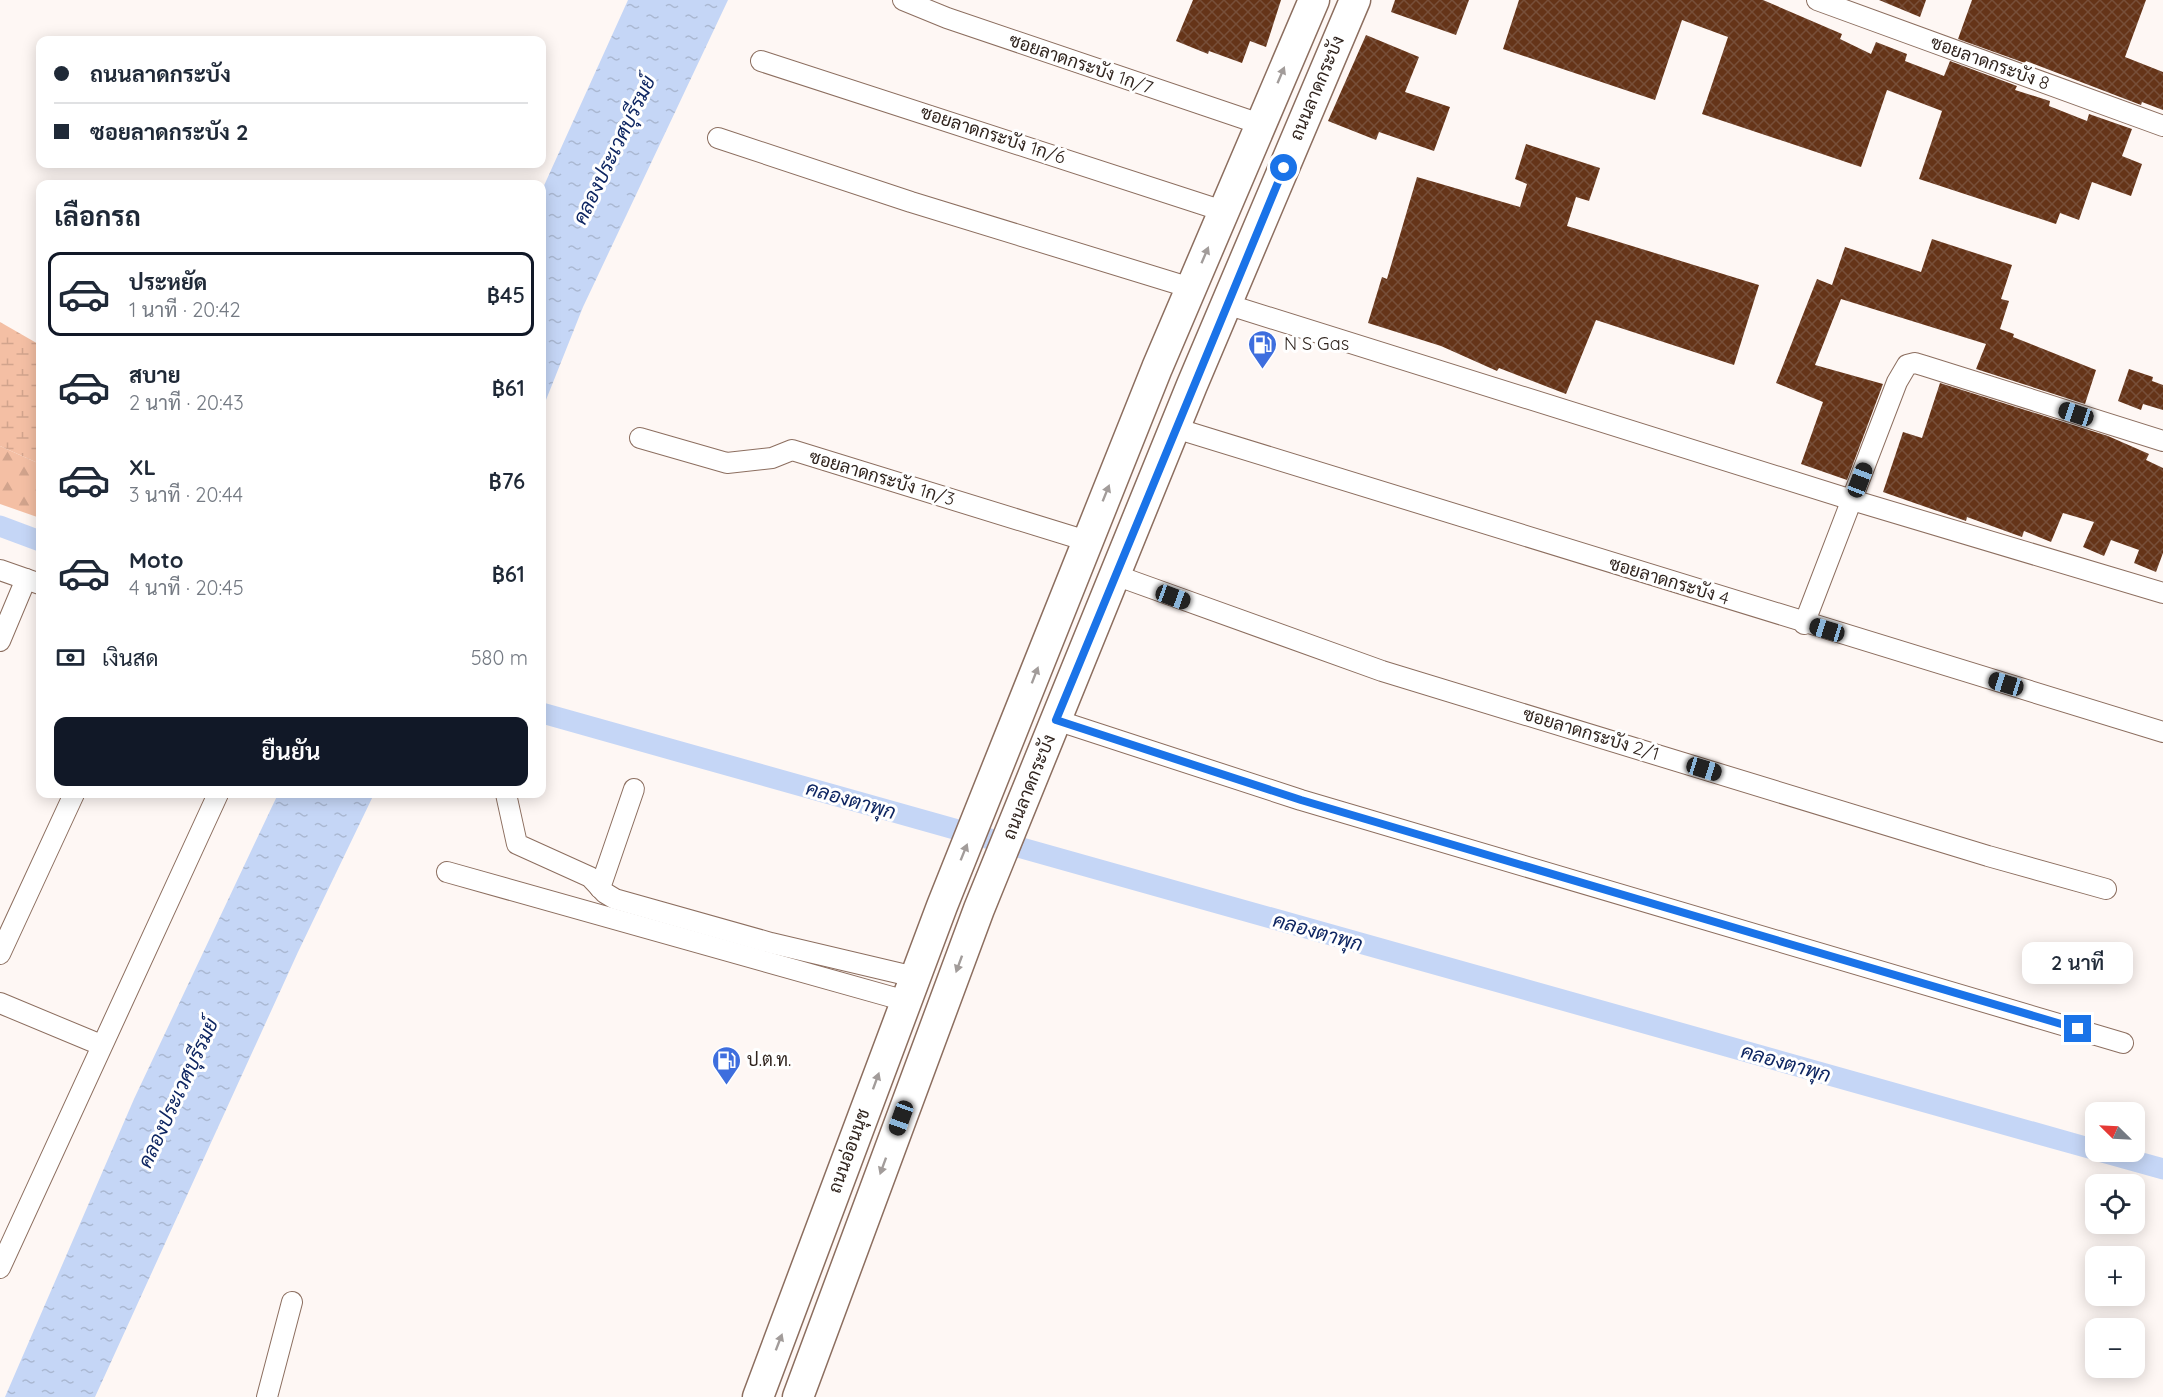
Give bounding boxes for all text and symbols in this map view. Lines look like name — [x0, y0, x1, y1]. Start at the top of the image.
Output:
street label: ซอยลาดกระบัง 1ก/7 — [1006, 28, 1156, 99]
street label: ซอยลาดกระบัง 8 — [1928, 30, 2053, 95]
street label: ถนนลาดกระบัง — [1284, 32, 1349, 144]
text: ถนนลาดกระบัง — [90, 60, 231, 88]
one-way arrow — [1276, 66, 1286, 84]
water label: คลองประเวศบุรีรมย์ — [566, 68, 663, 229]
street label: ซอยลาดกระบัง 1ก/6 — [918, 100, 1069, 169]
text: ซอยลาดกระบัง 2 — [90, 118, 249, 146]
route start — [1270, 154, 1297, 181]
text: เลือกรถ — [54, 199, 141, 233]
one-way arrow — [1201, 246, 1210, 264]
icon: car — [57, 267, 111, 321]
text: ประหยัด — [129, 268, 207, 296]
text: ฿45 — [487, 281, 525, 309]
text: 1 นาที · 20:42 — [129, 297, 241, 322]
fuel station icon: N S Gas — [1247, 328, 1279, 370]
place label: N S Gas — [1284, 332, 1349, 355]
icon: car — [57, 360, 111, 414]
text: สบาย — [129, 361, 181, 389]
text: ฿61 — [492, 374, 525, 402]
text: 2 นาที · 20:43 — [129, 390, 244, 415]
car — [2056, 400, 2096, 428]
street label: ซอยลาดกระบัง 1ก/3 — [807, 444, 958, 511]
icon: car — [57, 453, 111, 507]
text: XL — [129, 453, 156, 481]
car — [1845, 460, 1875, 500]
text: ฿76 — [489, 467, 525, 495]
text: 3 นาที · 20:44 — [129, 482, 243, 507]
one-way arrow — [1101, 484, 1111, 502]
icon: car — [57, 546, 111, 600]
text: Moto — [129, 546, 183, 574]
street label: ซอยลาดกระบัง 4 — [1606, 551, 1732, 610]
text: ฿61 — [492, 560, 525, 588]
text: 4 นาที · 20:45 — [129, 575, 244, 600]
car — [1153, 582, 1193, 612]
car — [1807, 616, 1847, 644]
icon: cash — [54, 641, 87, 674]
text: เงินสด — [102, 644, 159, 672]
text: 580 m — [471, 645, 528, 670]
one-way arrow — [1031, 666, 1040, 684]
car — [1986, 670, 2026, 698]
street label: ซอยลาดกระบัง 2/1 — [1520, 702, 1662, 765]
button: ยืนยัน — [54, 717, 528, 786]
street label: ถนนลาดกระบัง — [997, 731, 1060, 843]
car — [1684, 755, 1724, 783]
water label: คลองตาพุก — [803, 775, 899, 826]
one-way arrow — [960, 843, 969, 861]
water label: คลองตาพุก — [1270, 907, 1366, 958]
callout: 2 นาที — [2022, 942, 2134, 984]
text: 2 นาที — [2051, 950, 2104, 975]
one-way arrow — [954, 955, 964, 973]
water label: คลองประเวศบุรีรมย์ — [131, 1011, 226, 1173]
route end — [2064, 1015, 2091, 1042]
water label: คลองตาพุก — [1738, 1038, 1834, 1089]
fuel station icon: ป.ต.ท. — [710, 1044, 742, 1086]
place label: ป.ต.ท. — [747, 1048, 791, 1071]
one-way arrow — [871, 1072, 881, 1090]
car — [886, 1098, 916, 1138]
north arrow — [2085, 1102, 2145, 1162]
map controls — [2085, 1102, 2145, 1378]
street label: ถนนอ่อนนุช — [823, 1105, 875, 1197]
one-way arrow — [878, 1157, 888, 1175]
button: locate — [2085, 1174, 2145, 1234]
button: + — [2085, 1246, 2145, 1306]
button: − — [2085, 1318, 2145, 1378]
one-way arrow — [774, 1333, 784, 1351]

